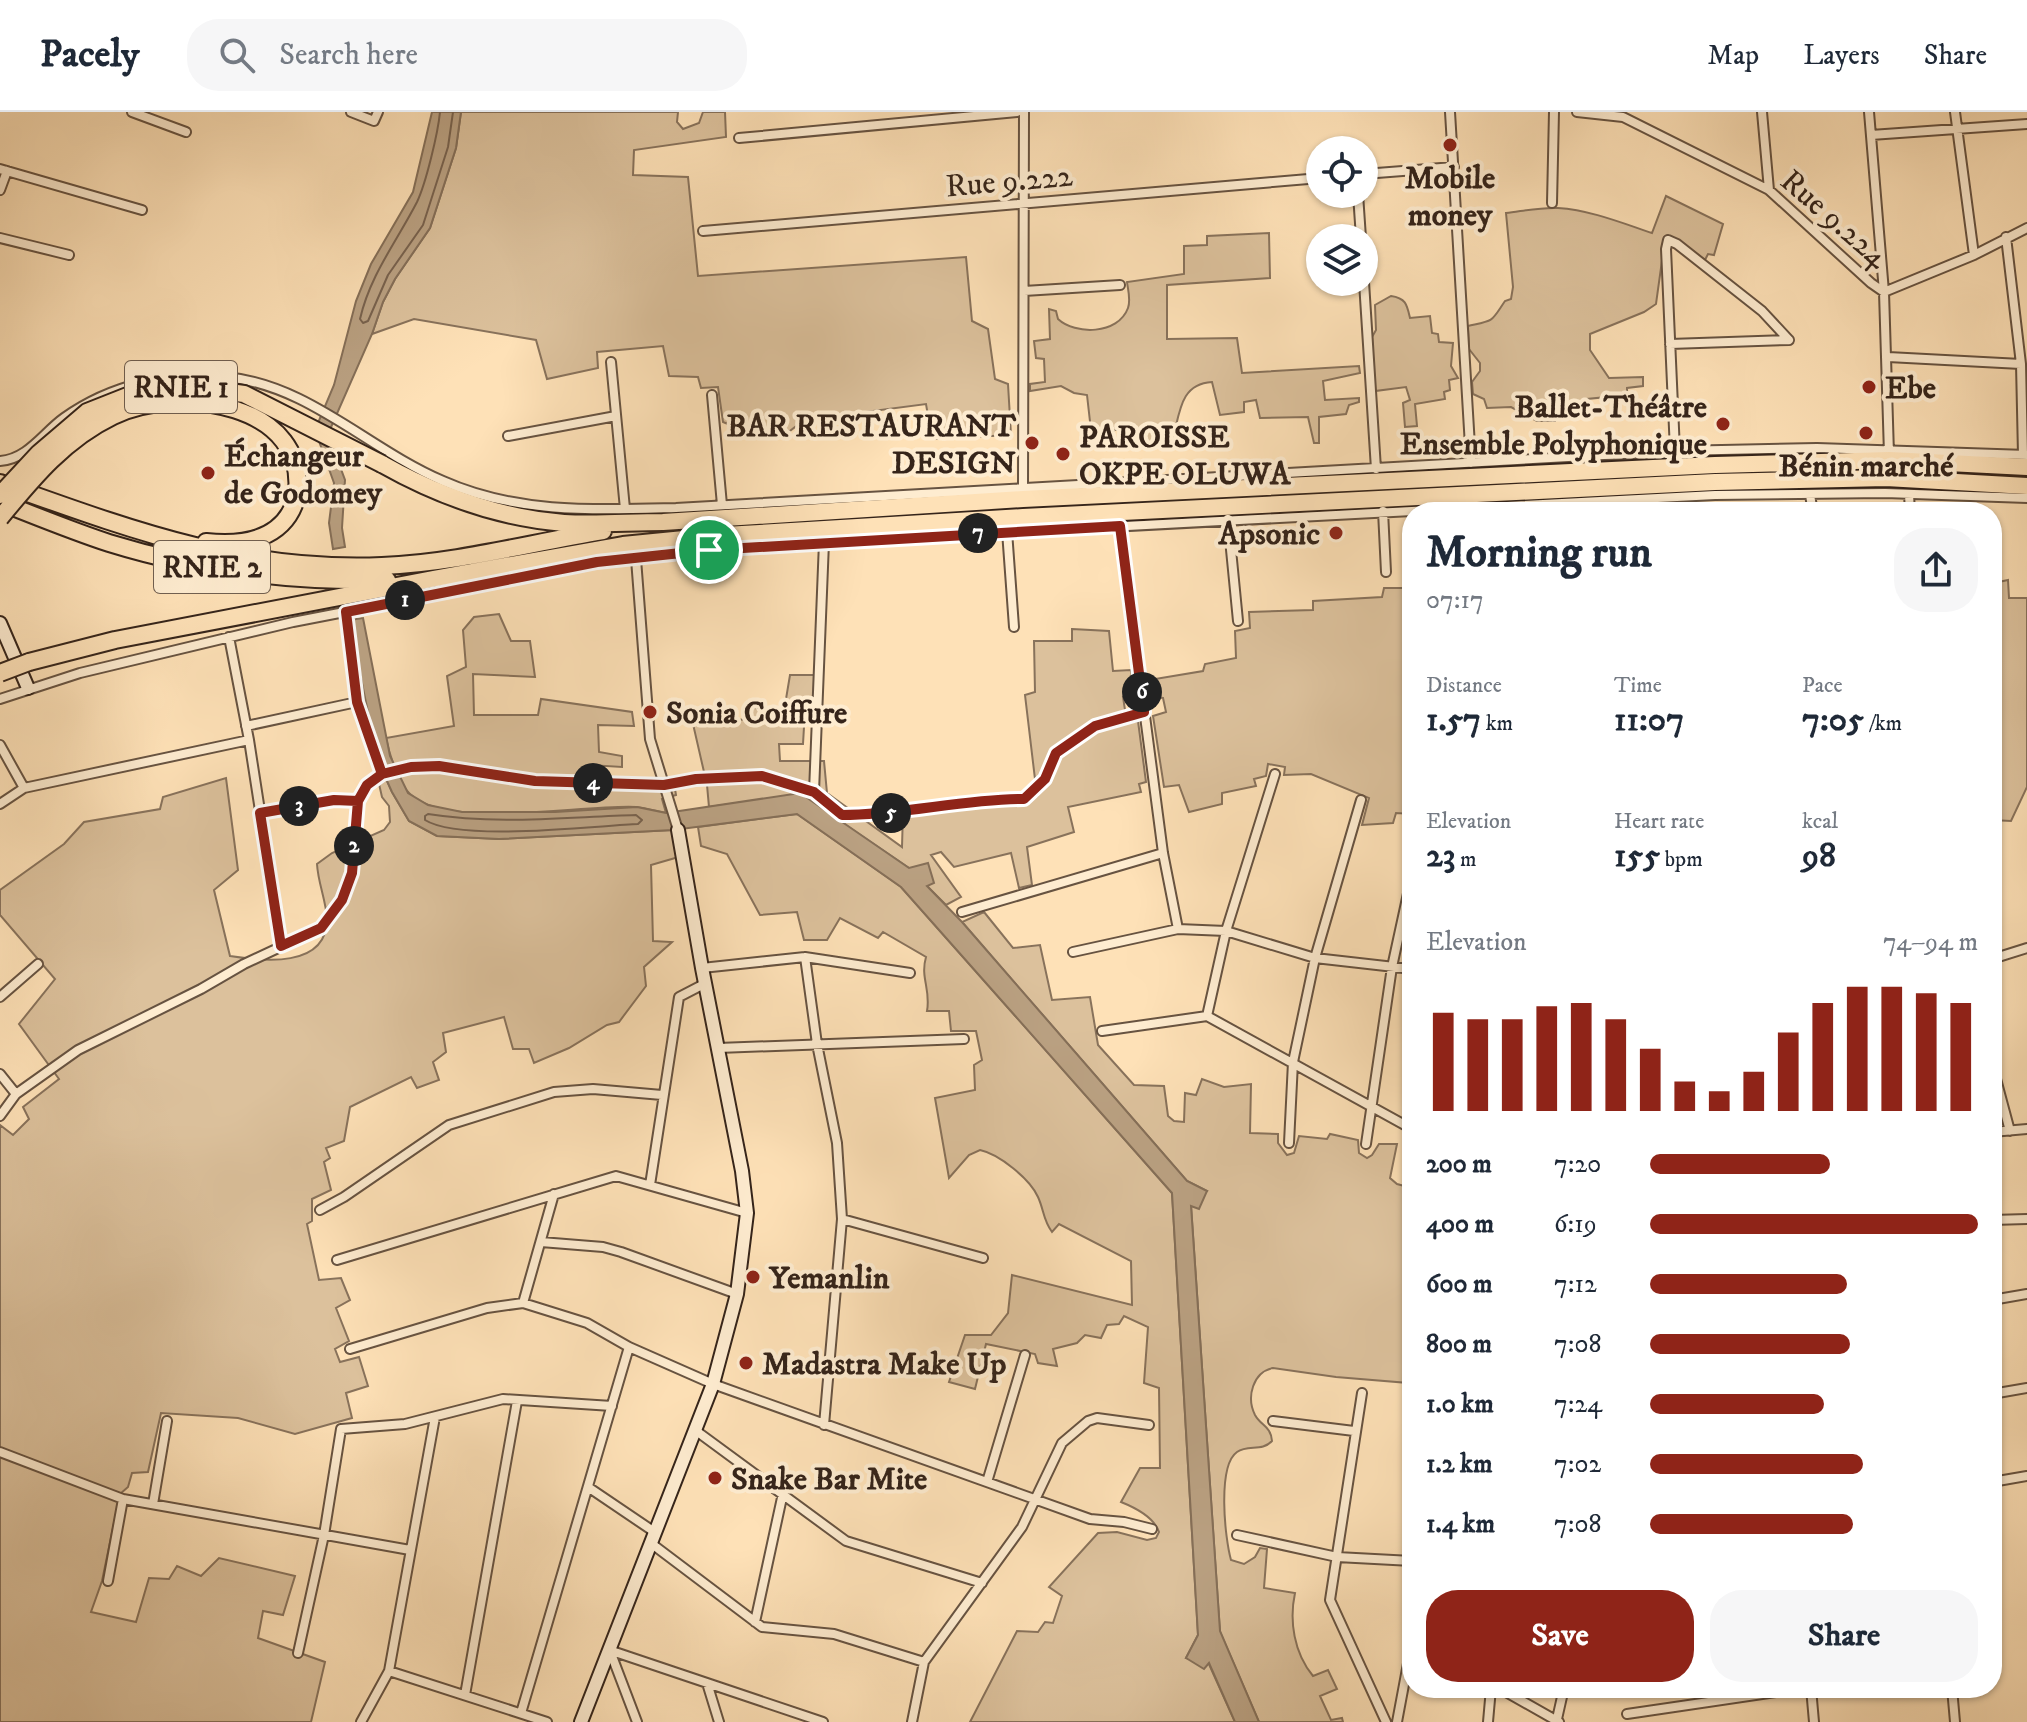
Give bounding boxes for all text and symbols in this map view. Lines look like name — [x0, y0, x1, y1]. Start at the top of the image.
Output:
search box — [187, 19, 747, 91]
text: Pacely — [40, 31, 139, 79]
icon: search — [215, 33, 259, 77]
text: Search here — [279, 37, 418, 74]
text: Map — [1708, 38, 1759, 73]
text: Layers — [1803, 38, 1880, 73]
text: Share — [1924, 38, 1987, 73]
map controls — [1306, 136, 1378, 296]
button: locate — [1306, 136, 1378, 208]
marker: Mobile money — [1441, 136, 1459, 154]
street label: Rue 9.222 — [944, 156, 1075, 207]
place label: Mobile money — [1405, 159, 1495, 236]
street label: Rue 9.224 — [1771, 162, 1896, 278]
button: layers — [1306, 224, 1378, 296]
road number: RNIE 1 — [125, 361, 237, 413]
place label: Ebe — [1885, 369, 1936, 409]
marker: Ebe — [1860, 378, 1878, 396]
place label: Ballet-Théâtre Ensemble Polyphonique — [1400, 388, 1707, 465]
place label: BAR RESTAURANT DESIGN — [726, 407, 1017, 484]
marker: Ballet-Théâtre Ensemble Polyphonique — [1714, 415, 1732, 433]
place label: PAROISSE OKPE OLUWA — [1079, 418, 1292, 495]
marker: Bénin marché — [1857, 424, 1875, 442]
marker: BAR RESTAURANT DESIGN — [1023, 434, 1041, 452]
place label: Échangeur de Godomey — [224, 437, 383, 514]
marker: PAROISSE OKPE OLUWA — [1054, 445, 1072, 463]
place label: Bénin marché — [1778, 447, 1954, 487]
marker: Échangeur de Godomey — [199, 464, 217, 482]
pin: 7 — [958, 513, 998, 553]
place label: Apsonic — [1218, 515, 1320, 555]
pin — [675, 516, 743, 584]
text: 7 — [972, 519, 984, 546]
marker: Apsonic — [1327, 524, 1345, 542]
text: Morning run — [1426, 526, 1652, 581]
icon: arrive — [687, 528, 731, 572]
button: share — [1894, 528, 1978, 612]
road number: RNIE 2 — [154, 541, 270, 593]
pin: 1 — [385, 580, 425, 620]
text: 07:17 — [1426, 584, 1484, 617]
text: 1 — [401, 586, 409, 613]
pin: 6 — [1122, 672, 1162, 712]
text: Distance — [1426, 672, 1502, 699]
text: Time — [1614, 672, 1662, 699]
text: Pace — [1802, 672, 1843, 699]
text: 6 — [1136, 678, 1148, 705]
place label: Sonia Coiffure — [666, 694, 847, 734]
text: 1.57 — [1426, 699, 1481, 741]
text: 11:07 — [1614, 699, 1684, 741]
text: 7:05 — [1802, 699, 1864, 741]
marker: Sonia Coiffure — [641, 703, 659, 721]
text: km — [1481, 710, 1513, 737]
text: /km — [1864, 710, 1902, 737]
pin: 4 — [573, 763, 613, 803]
text: 4 — [587, 769, 599, 796]
pin: 3 — [279, 786, 319, 826]
text: 3 — [295, 792, 303, 819]
pin: 5 — [871, 793, 911, 833]
text: 5 — [886, 799, 896, 826]
text: Elevation — [1426, 808, 1511, 835]
text: Heart rate — [1614, 808, 1704, 835]
text: kcal — [1802, 808, 1838, 835]
pin: 2 — [334, 826, 374, 866]
text: 2 — [349, 832, 359, 859]
text: 23 — [1426, 835, 1455, 877]
text: 155 — [1614, 835, 1660, 877]
text: 98 — [1802, 835, 1836, 877]
text: m — [1455, 846, 1477, 873]
text: bpm — [1660, 846, 1703, 873]
text: Elevation — [1426, 926, 1527, 959]
text: 74–94 m — [1883, 926, 1978, 959]
text: 200 m — [1426, 1148, 1492, 1181]
text: 7:20 — [1554, 1148, 1601, 1181]
text: 400 m — [1426, 1208, 1494, 1241]
text: 6:19 — [1554, 1208, 1597, 1241]
place label: Yemanlin — [768, 1259, 890, 1299]
marker: Yemanlin — [744, 1268, 762, 1286]
text: 600 m — [1426, 1268, 1493, 1301]
text: 7:12 — [1554, 1268, 1597, 1301]
text: 800 m — [1426, 1328, 1492, 1361]
text: 7:08 — [1554, 1328, 1601, 1361]
place label: Madastra Make Up — [762, 1345, 1006, 1385]
marker: Madastra Make Up — [737, 1354, 755, 1372]
text: 1.0 km — [1426, 1388, 1494, 1421]
text: 7:24 — [1554, 1388, 1602, 1421]
text: 1.2 km — [1426, 1448, 1492, 1481]
text: 7:02 — [1554, 1448, 1601, 1481]
place label: Snake Bar Mite — [731, 1460, 927, 1500]
marker: Snake Bar Mite — [706, 1469, 724, 1487]
text: 1.4 km — [1426, 1508, 1495, 1541]
text: 7:08 — [1554, 1508, 1601, 1541]
button: Save — [1426, 1590, 1694, 1682]
button: Share — [1710, 1590, 1978, 1682]

